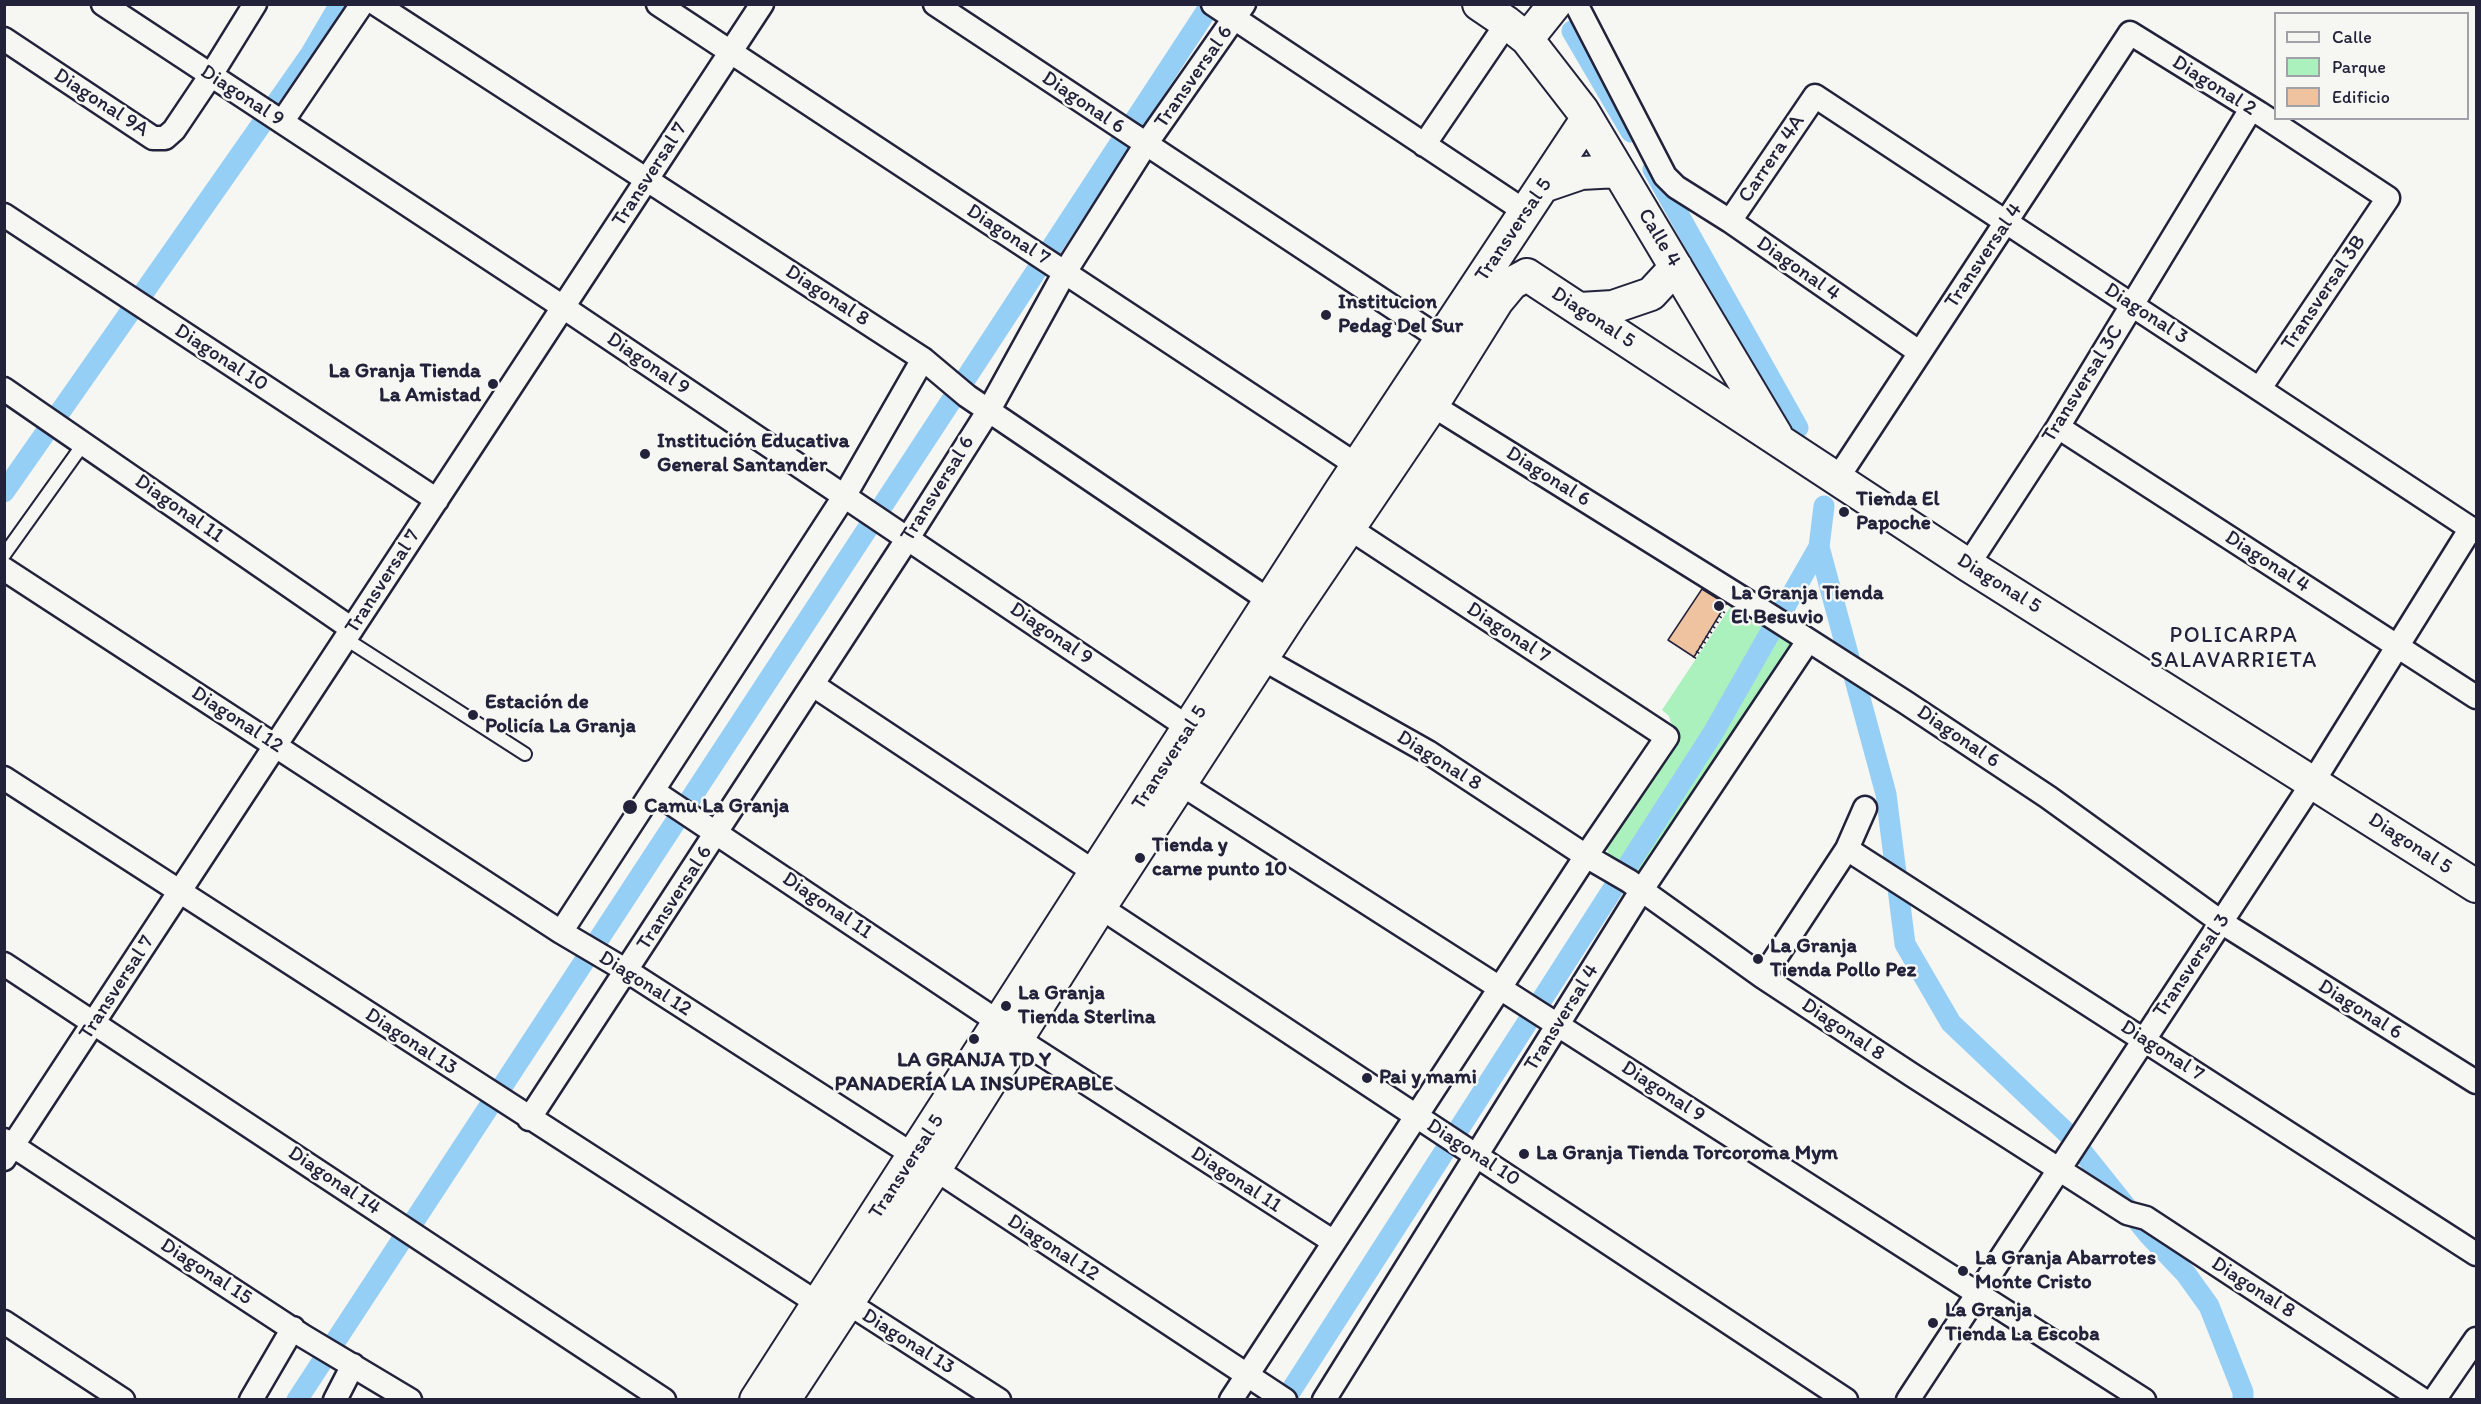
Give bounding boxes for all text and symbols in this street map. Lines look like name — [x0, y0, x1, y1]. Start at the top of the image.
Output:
legend — [2274, 12, 2469, 120]
street label: Transversal 6 — [1149, 21, 1239, 133]
text: Calle — [2332, 26, 2372, 48]
street label: Diagonal 2 — [2167, 50, 2261, 122]
text: Parque — [2332, 56, 2386, 78]
street label: Diagonal 9 — [195, 60, 289, 132]
street label: Diagonal 9A — [49, 63, 153, 143]
street label: Diagonal 6 — [1037, 66, 1129, 140]
text: Edificio — [2332, 86, 2390, 108]
street label: Carrera 4A — [1733, 110, 1811, 208]
street label: Transversal 7 — [607, 118, 693, 232]
street label: Transversal 5 — [1470, 173, 1558, 287]
street label: Diagonal 7 — [962, 199, 1054, 271]
street label: Transversal 4 — [1940, 199, 2028, 313]
street label: Calle 4 — [1632, 204, 1686, 272]
street label: Transversal 3B — [2276, 230, 2372, 356]
street label: Diagonal 4 — [1751, 231, 1845, 307]
street label: Diagonal 8 — [780, 259, 874, 333]
street label: Diagonal 3 — [2099, 277, 2193, 351]
street label: Diagonal 5 — [1546, 282, 1640, 354]
place label: Institucion Pedag Del Sur — [1338, 290, 1463, 340]
marker: Institucion Pedag Del Sur — [1319, 308, 1333, 322]
street label: Diagonal 10 — [169, 318, 273, 398]
street label: Transversal 3C — [2037, 321, 2129, 447]
street label: Diagonal 9 — [602, 327, 694, 401]
place label: La Granja Tienda La Amistad — [328, 359, 481, 409]
marker: La Granja Tienda La Amistad — [486, 377, 500, 391]
place label: Institución Educativa General Santander — [657, 429, 849, 479]
street label: Transversal 6 — [896, 431, 980, 547]
street label: Diagonal 6 — [1501, 441, 1595, 513]
marker: Institución Educativa General Santander — [638, 447, 652, 461]
street label: Diagonal 11 — [129, 469, 229, 549]
place label: Tienda El Papoche — [1856, 487, 1939, 537]
marker: Tienda El Papoche — [1837, 505, 1851, 519]
street label: Transversal 7 — [340, 525, 426, 639]
street label: Diagonal 4 — [2220, 525, 2314, 599]
street label: Diagonal 5 — [1952, 548, 2046, 620]
place label: La Granja Tienda El Besuvio — [1731, 581, 1884, 631]
street label: Diagonal 9 — [1005, 597, 1097, 671]
street label: Diagonal 7 — [1462, 597, 1554, 669]
marker: La Granja Tienda El Besuvio — [1712, 599, 1726, 613]
district label: POLICARPA SALAVARRIETA — [2149, 623, 2319, 674]
street label: Diagonal 12 — [186, 681, 288, 759]
place label: Estación de Policía La Granja — [485, 690, 636, 740]
street label: Diagonal 6 — [1912, 700, 2004, 774]
street label: Transversal 5 — [1127, 701, 1213, 815]
marker: Estación de Policía La Granja — [466, 708, 480, 722]
street label: Diagonal 8 — [1392, 725, 1486, 797]
place label: Camu La Granja — [644, 794, 789, 820]
marker: Camu La Granja — [621, 798, 639, 816]
street label: Diagonal 5 — [2363, 808, 2457, 880]
place label: Tienda y carne punto 10 — [1152, 833, 1287, 883]
street label: Transversal 6 — [632, 841, 718, 955]
marker: Tienda y carne punto 10 — [1133, 851, 1147, 865]
street label: Diagonal 11 — [777, 867, 877, 945]
street label: Transversal 3 — [2148, 909, 2236, 1023]
street label: Transversal 7 — [74, 931, 160, 1045]
place label: La Granja Tienda Pollo Pez — [1770, 934, 1916, 984]
street label: Diagonal 12 — [594, 946, 696, 1022]
marker: La Granja Tienda Pollo Pez — [1751, 952, 1765, 966]
street label: Transversal 4 — [1519, 960, 1605, 1076]
street label: Diagonal 6 — [2313, 974, 2407, 1046]
place label: La Granja Tienda Sterlina — [1018, 981, 1156, 1031]
street label: Diagonal 8 — [1796, 993, 1890, 1067]
marker: La Granja Tienda Sterlina — [999, 999, 1013, 1013]
street label: Diagonal 13 — [360, 1003, 462, 1081]
street label: Diagonal 7 — [2116, 1015, 2208, 1087]
marker: LA GRANJA TD Y PANADERÍA LA INSUPERABLE — [967, 1032, 981, 1046]
place label: LA GRANJA TD Y PANADERÍA LA INSUPERABLE — [835, 1048, 1113, 1098]
street label: Diagonal 9 — [1616, 1056, 1710, 1128]
place label: Pai y mami — [1379, 1065, 1477, 1091]
marker: Pai y mami — [1360, 1071, 1374, 1085]
street label: Transversal 5 — [864, 1110, 950, 1224]
street label: Diagonal 10 — [1421, 1113, 1525, 1193]
street label: Diagonal 14 — [283, 1141, 385, 1221]
street label: Diagonal 11 — [1186, 1141, 1286, 1219]
place label: La Granja Tienda Torcoroma Mym — [1536, 1141, 1838, 1167]
marker: La Granja Tienda Torcoroma Mym — [1517, 1147, 1531, 1161]
street label: Diagonal 12 — [1002, 1209, 1104, 1287]
street label: Diagonal 15 — [155, 1233, 257, 1311]
place label: La Granja Abarrotes Monte Cristo — [1975, 1246, 2156, 1296]
street label: Diagonal 8 — [2206, 1251, 2300, 1325]
marker: La Granja Abarrotes Monte Cristo — [1956, 1264, 1970, 1278]
place label: La Granja Tienda La Escoba — [1945, 1298, 2100, 1348]
street label: Diagonal 13 — [857, 1303, 959, 1381]
marker: La Granja Tienda La Escoba — [1926, 1316, 1940, 1330]

